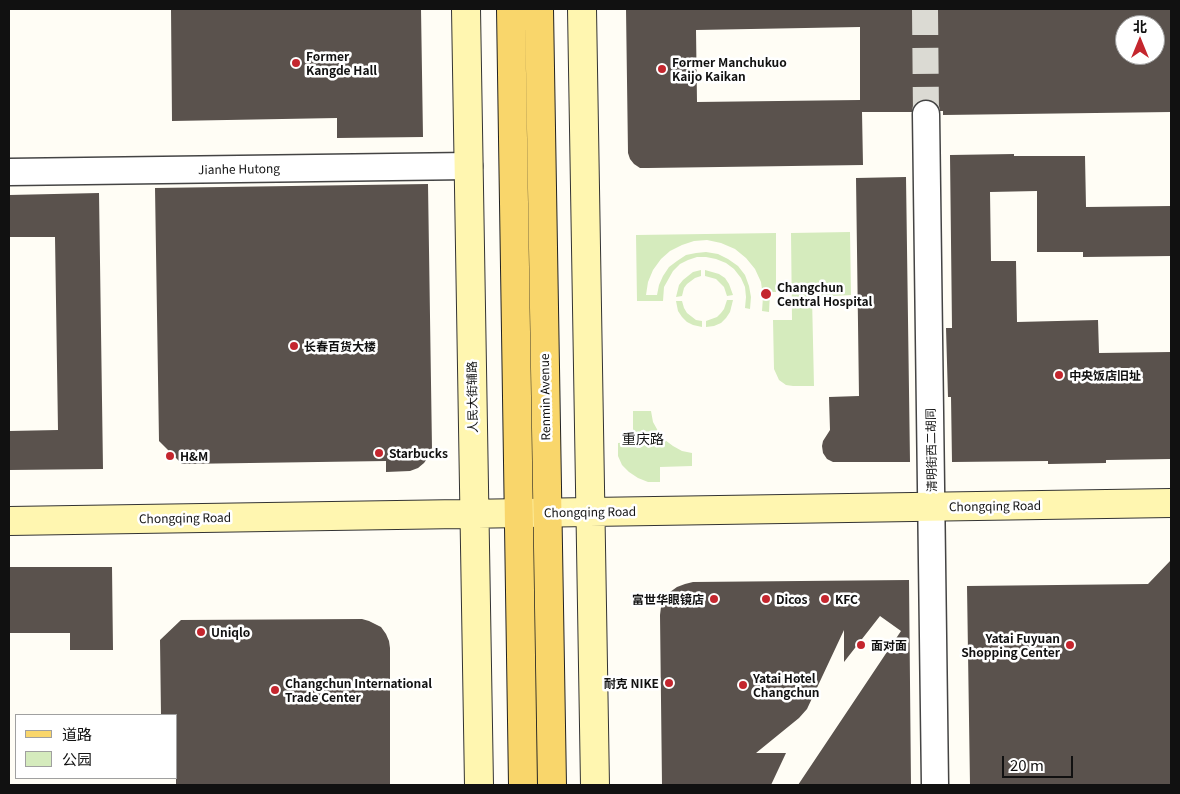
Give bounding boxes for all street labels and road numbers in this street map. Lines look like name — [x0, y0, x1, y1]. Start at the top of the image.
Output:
street label: Jianhe Hutong — [198, 161, 280, 177]
street label: Renmin Avenue — [537, 353, 553, 441]
street label: 人民大街辅路 — [464, 361, 480, 433]
street label: 清明街西二胡同 — [923, 408, 939, 492]
street label: Chongqing Road — [949, 498, 1041, 514]
street label: Chongqing Road — [544, 504, 636, 520]
street label: Chongqing Road — [139, 510, 231, 526]

